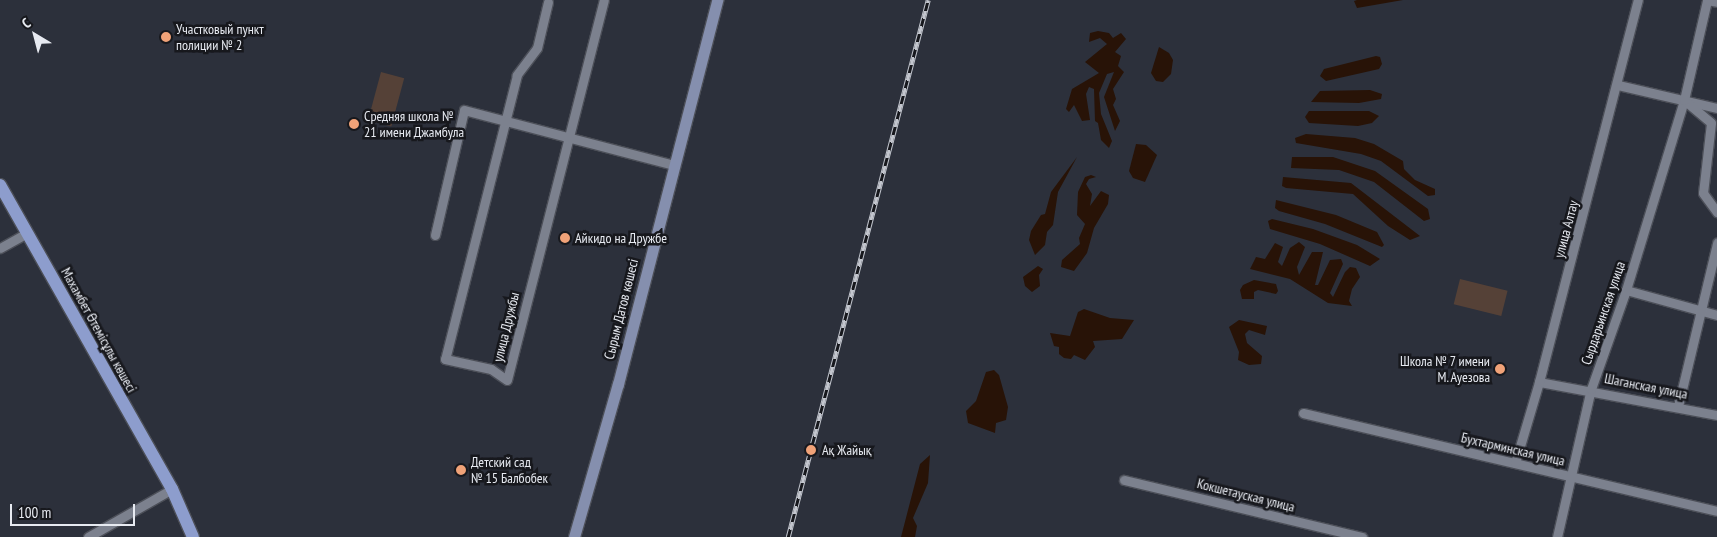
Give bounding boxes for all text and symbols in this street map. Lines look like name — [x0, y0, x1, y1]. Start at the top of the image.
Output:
north arrow — [10, 10, 60, 60]
text: С — [18, 14, 34, 32]
place label: Участковый пункт полиции № 2 — [176, 21, 264, 54]
marker: Участковый пункт полиции № 2 — [160, 31, 172, 43]
place label: Средняя школа № 21 имени Джамбула — [364, 108, 464, 140]
marker: Средняя школа № 21 имени Джамбула — [348, 118, 360, 130]
street label: улица Алтау — [1550, 198, 1582, 260]
place label: Айкидо на Дружбе — [575, 230, 667, 246]
marker: Айкидо на Дружбе — [559, 232, 571, 244]
street label: Сырым Датов көшесі — [600, 257, 642, 361]
street label: Сырдарьинская улица — [1577, 259, 1629, 367]
street label: Махамбет Өтемісұлы көшесі — [58, 264, 140, 396]
street label: улица Дружбы — [489, 290, 523, 364]
place label: Школа № 7 имени М. Ауезова — [1399, 353, 1490, 386]
marker: Школа № 7 имени М. Ауезова — [1494, 363, 1506, 375]
street label: Шаганская улица — [1603, 370, 1689, 402]
street label: Бухтарминская улица — [1459, 429, 1567, 469]
place label: Ақ Жайық — [822, 442, 872, 458]
marker: Ақ Жайық — [804, 443, 818, 457]
place label: Детский сад № 15 Балбобек — [471, 454, 548, 487]
marker: Детский сад № 15 Балбобек — [455, 464, 467, 476]
street label: Кокшетауская улица — [1195, 475, 1297, 515]
scale bar — [12, 494, 138, 526]
text: 100 m — [18, 503, 51, 522]

